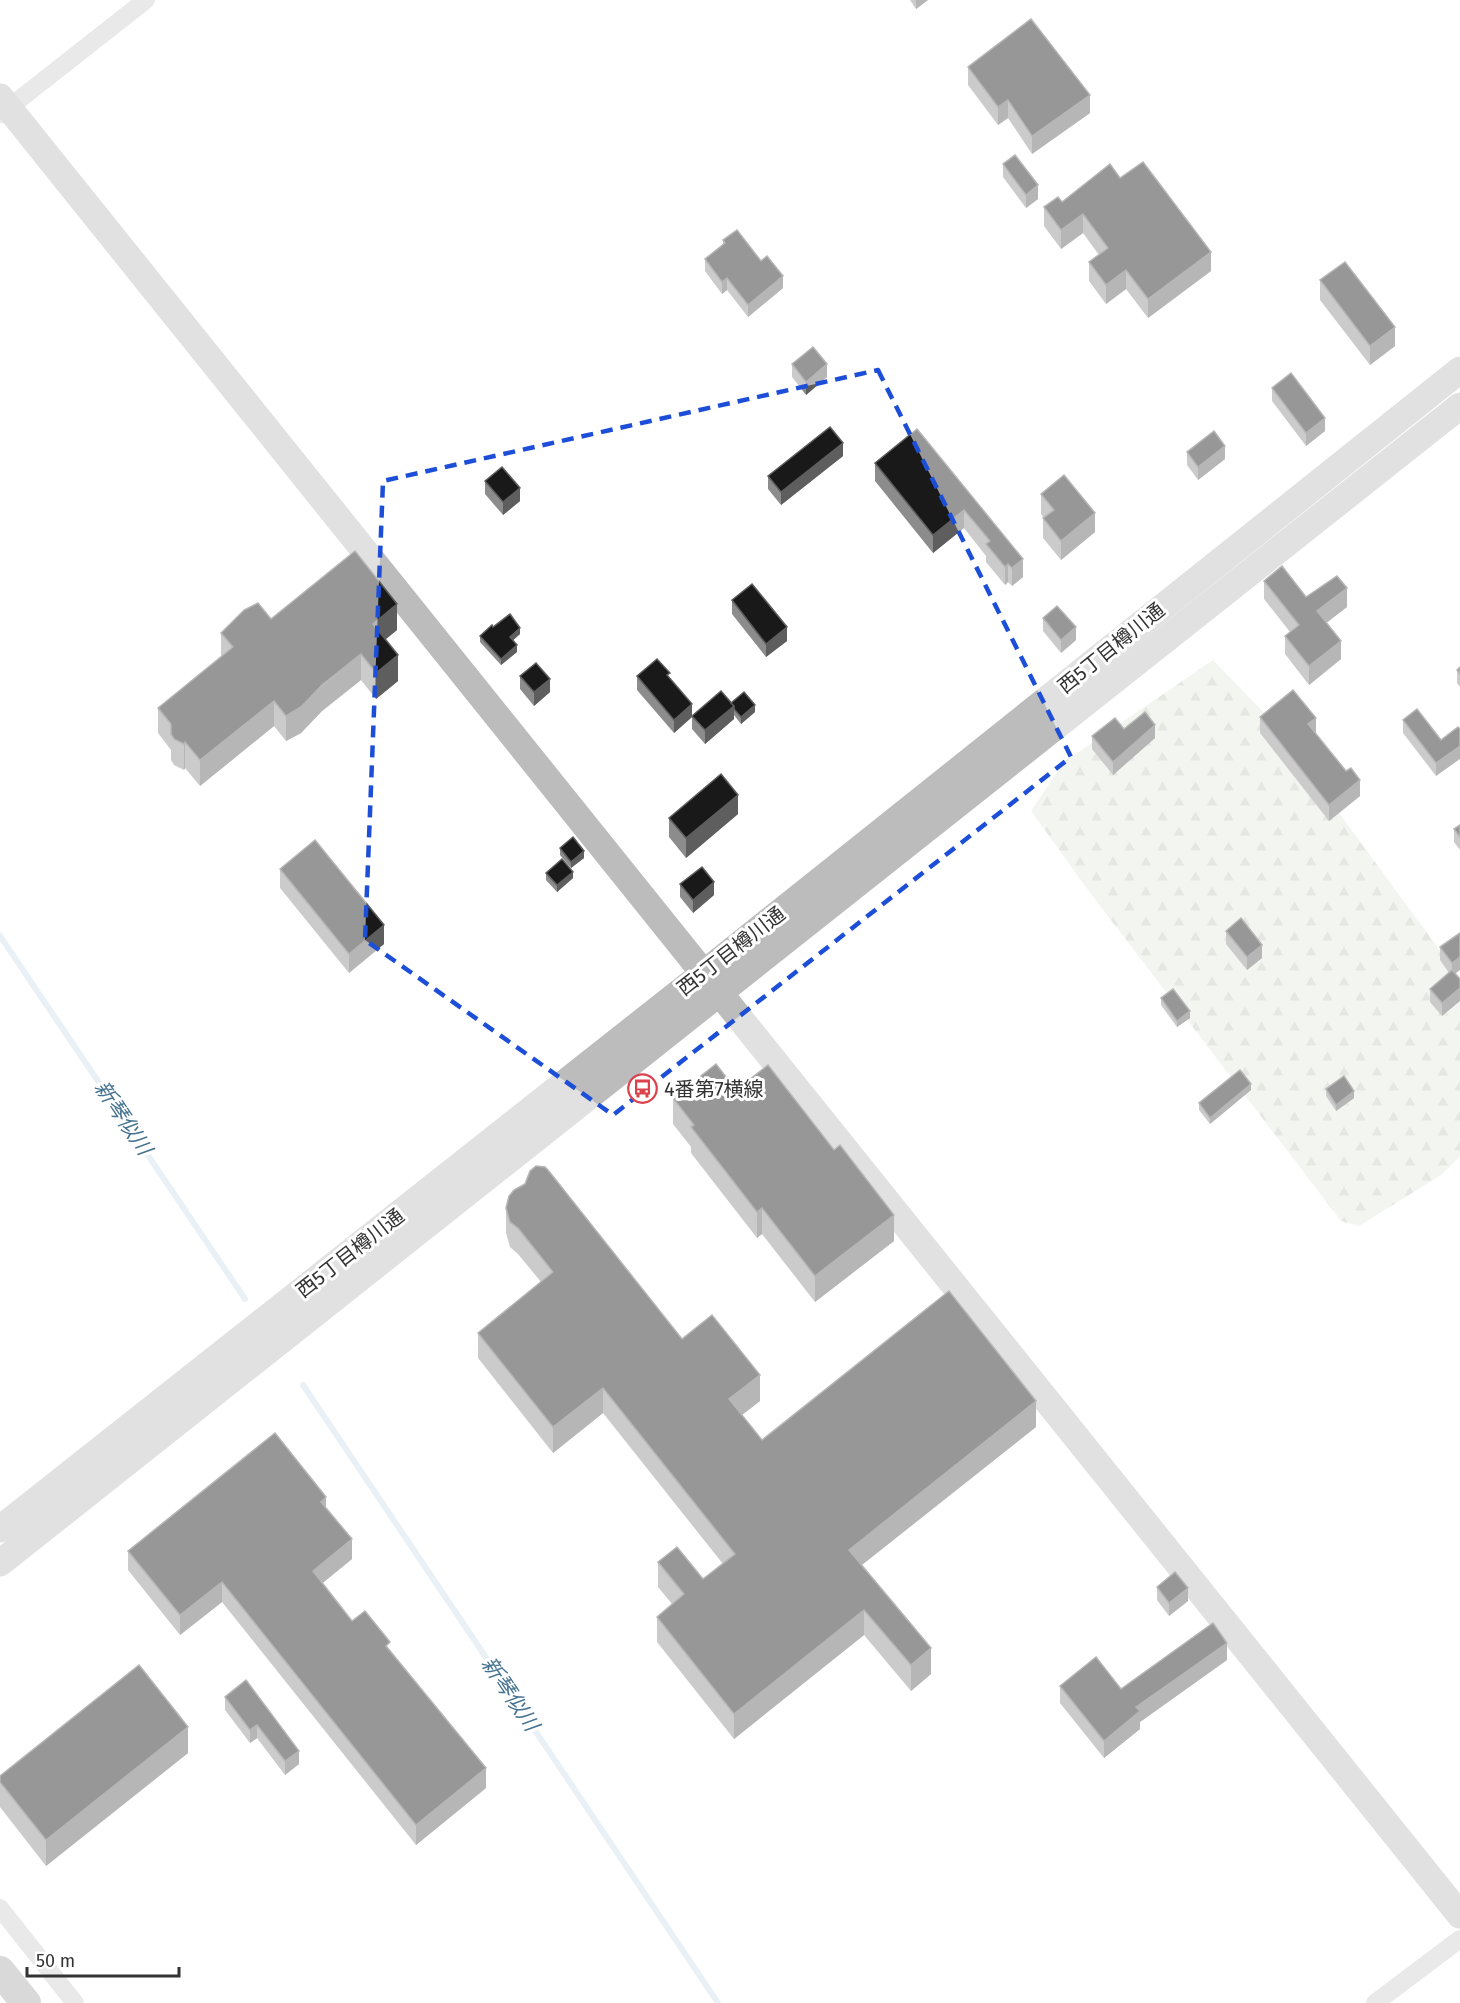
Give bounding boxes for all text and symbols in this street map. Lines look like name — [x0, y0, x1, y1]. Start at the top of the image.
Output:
street label: 西5丁目樽川通 — [1053, 598, 1169, 698]
street label: 西5丁目樽川通 — [672, 902, 790, 1000]
bus stop icon: 4番第7横線 — [627, 1073, 659, 1105]
water label: 新琴似川 — [89, 1076, 158, 1162]
place label: 4番第7横線 — [664, 1077, 764, 1101]
street label: 西5丁目樽川通 — [291, 1204, 409, 1302]
water label: 新琴似川 — [476, 1652, 545, 1738]
scale bar — [27, 1940, 178, 1978]
text: 50 m — [36, 1950, 75, 1972]

